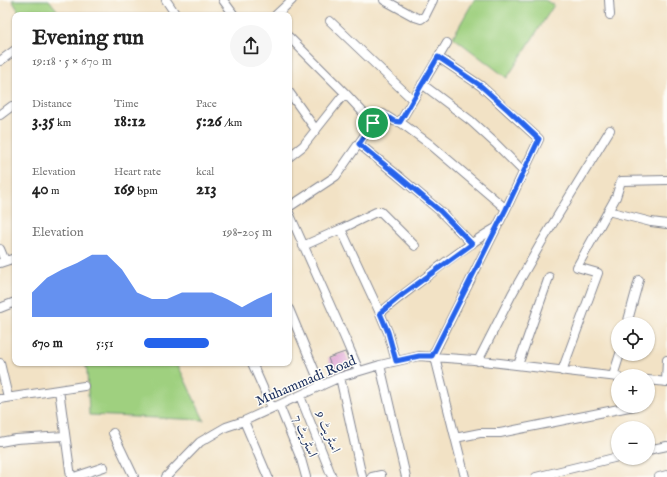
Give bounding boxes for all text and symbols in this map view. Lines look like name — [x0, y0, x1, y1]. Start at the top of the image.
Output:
text: Evening run — [32, 24, 144, 52]
button: share — [230, 25, 272, 67]
text: 19:18 · 5 × 670 m — [32, 53, 112, 70]
text: Distance — [32, 97, 72, 111]
text: Time — [114, 97, 138, 111]
text: Pace — [196, 97, 217, 111]
pin — [356, 106, 390, 140]
text: 3.35 — [32, 111, 55, 132]
text: 18:12 — [114, 111, 146, 132]
text: 5:26 — [196, 111, 222, 132]
icon: arrive — [362, 112, 384, 134]
text: km — [55, 116, 71, 130]
text: /km — [222, 116, 242, 130]
text: Elevation — [32, 165, 76, 179]
text: Heart rate — [114, 165, 161, 179]
text: kcal — [196, 165, 214, 179]
text: 40 — [32, 179, 49, 200]
text: 169 — [114, 179, 135, 200]
text: 213 — [196, 179, 217, 200]
text: m — [49, 184, 60, 198]
text: bpm — [135, 184, 158, 198]
text: Elevation — [32, 224, 84, 241]
text: 198–205 m — [222, 224, 272, 241]
map controls — [611, 317, 655, 465]
button: locate — [611, 317, 655, 361]
text: 670 m — [32, 335, 63, 352]
text: 5:51 — [96, 335, 114, 352]
street label: Muhammadi Road — [253, 352, 359, 410]
button: + — [611, 369, 655, 413]
street label: اسٹریٹ 9 — [311, 407, 345, 456]
street label: اسٹریٹ 7 — [289, 412, 321, 460]
button: − — [611, 421, 655, 465]

